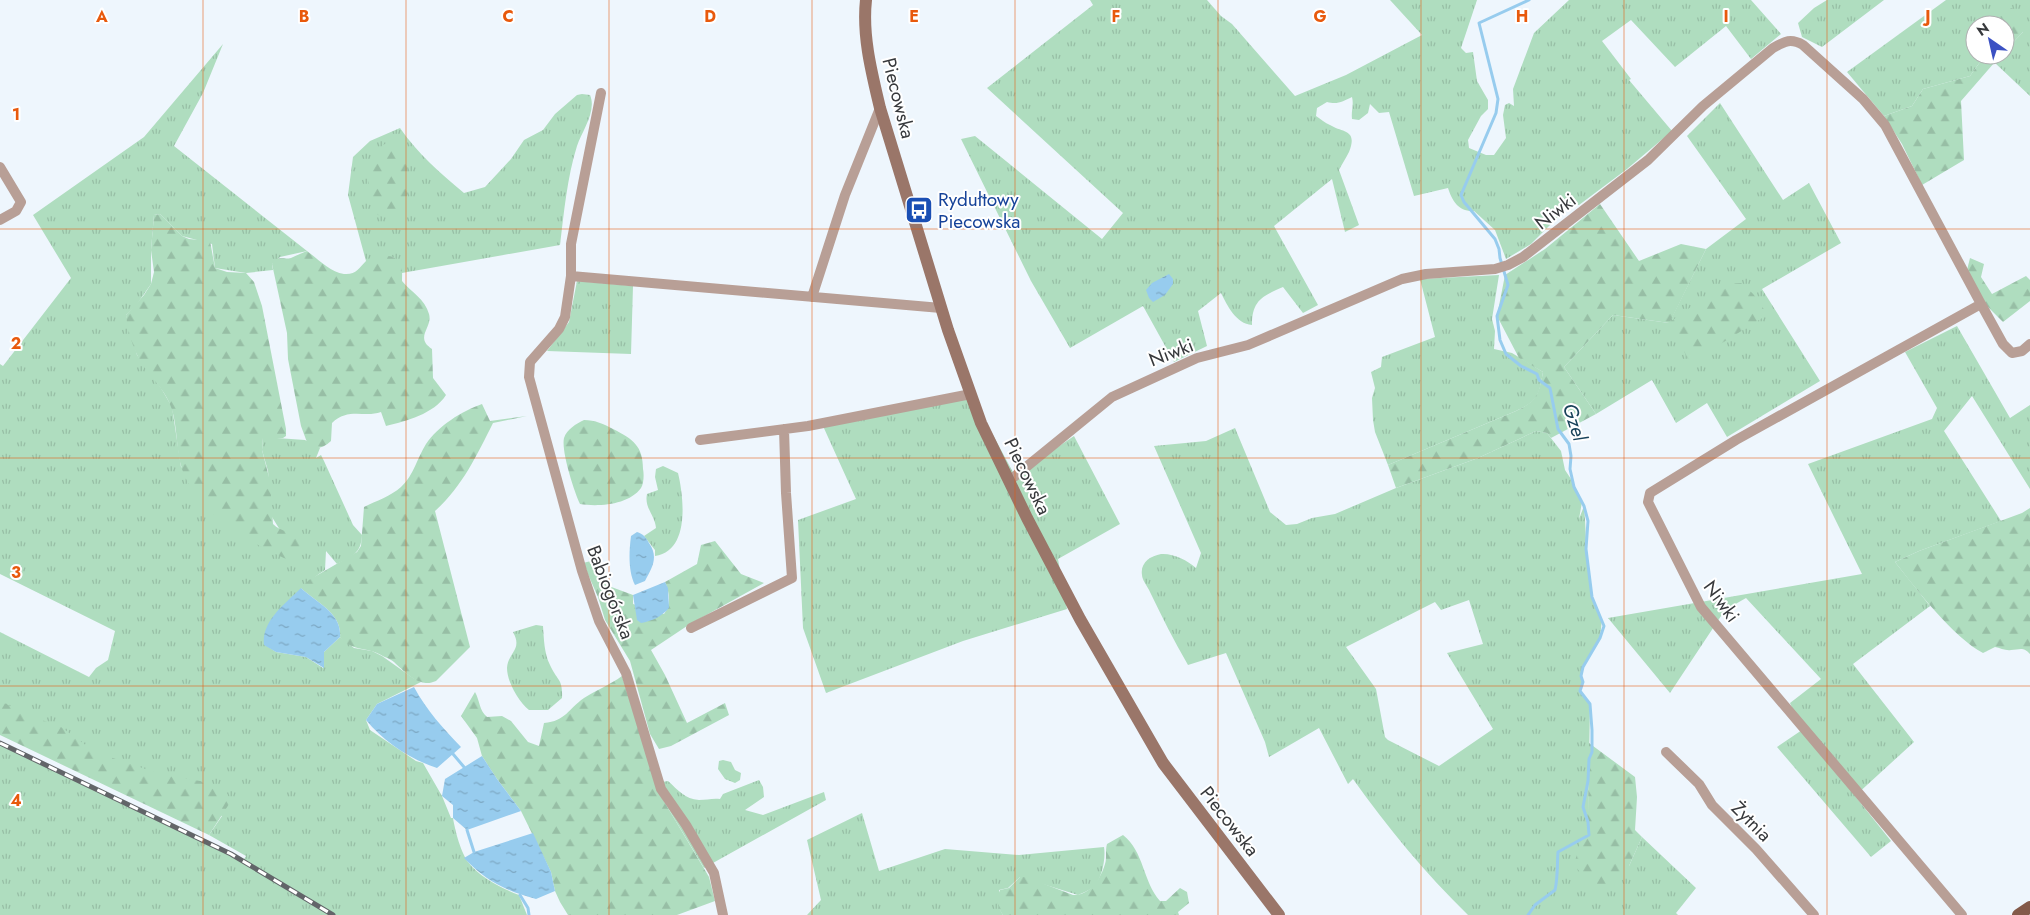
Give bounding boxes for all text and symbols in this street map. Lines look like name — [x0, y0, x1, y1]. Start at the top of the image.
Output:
text: A — [95, 5, 108, 28]
text: B — [299, 5, 309, 28]
text: C — [502, 5, 514, 28]
text: D — [704, 5, 716, 28]
text: E — [909, 5, 919, 28]
text: F — [1112, 5, 1120, 28]
text: G — [1313, 5, 1327, 28]
text: H — [1516, 5, 1528, 28]
text: I — [1723, 5, 1729, 28]
text: J — [1922, 5, 1931, 28]
north arrow — [1965, 15, 2015, 65]
text: N — [1973, 18, 1993, 41]
street label: Piecowska — [875, 55, 922, 141]
text: 1 — [12, 103, 20, 126]
place label: Rydułtowy Piecowska — [938, 186, 1020, 235]
street label: Niwki — [1529, 187, 1582, 236]
bus stop icon: Rydułtowy Piecowska — [904, 195, 934, 225]
text: 2 — [11, 332, 21, 355]
street label: Niwki — [1145, 332, 1197, 373]
water label: Gzel — [1555, 400, 1595, 446]
street label: Piecowska — [997, 433, 1058, 519]
street label: Babiogórska — [580, 541, 641, 643]
text: 3 — [11, 561, 21, 584]
street label: Niwki — [1697, 575, 1746, 628]
street label: Piecowska — [1194, 781, 1266, 862]
text: 4 — [10, 789, 22, 812]
street label: Żytnia — [1725, 795, 1778, 848]

